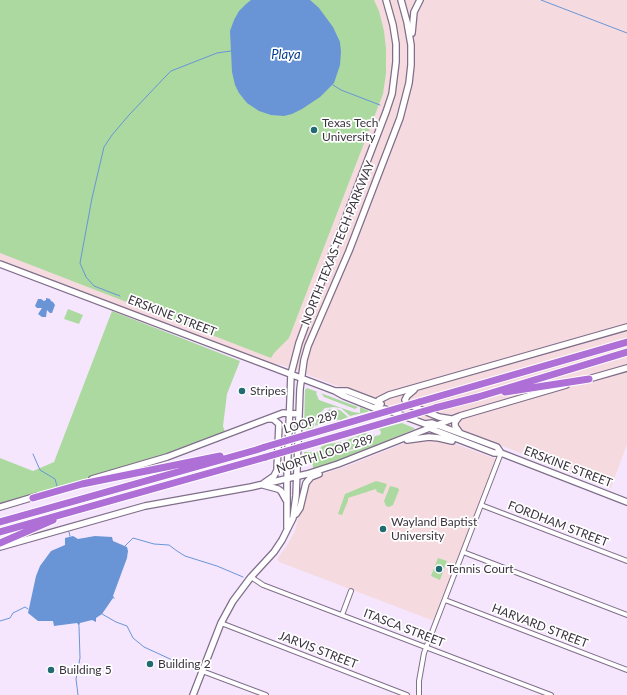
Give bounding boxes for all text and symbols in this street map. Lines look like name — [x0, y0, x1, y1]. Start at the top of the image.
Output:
water label: Playa — [271, 47, 301, 63]
place label: Texas Tech University — [322, 116, 378, 144]
marker: Texas Tech University — [309, 125, 319, 135]
street label: NORTH TEXAS TECH PARKWAY — [298, 159, 378, 327]
street label: ERSKINE STREET — [126, 293, 218, 339]
place label: Stripes — [250, 384, 286, 398]
marker: Stripes — [237, 386, 247, 396]
street label: LOOP 289 — [282, 407, 340, 437]
street label: NORTH LOOP 289 — [275, 431, 375, 477]
street label: ERSKINE STREET — [522, 444, 614, 490]
street label: FORDHAM STREET — [506, 498, 610, 550]
place label: Wayland Baptist University — [391, 515, 477, 543]
marker: Wayland Baptist University — [378, 524, 388, 534]
place label: Tennis Court — [447, 562, 514, 576]
marker: Tennis Court — [434, 564, 444, 574]
street label: HARVARD STREET — [490, 601, 590, 651]
street label: ITASCA STREET — [362, 606, 446, 650]
street label: JARVIS STREET — [276, 628, 360, 672]
place label: Building 2 — [158, 657, 211, 671]
marker: Building 2 — [145, 659, 155, 669]
place label: Building 5 — [59, 663, 112, 677]
marker: Building 5 — [46, 665, 56, 675]

